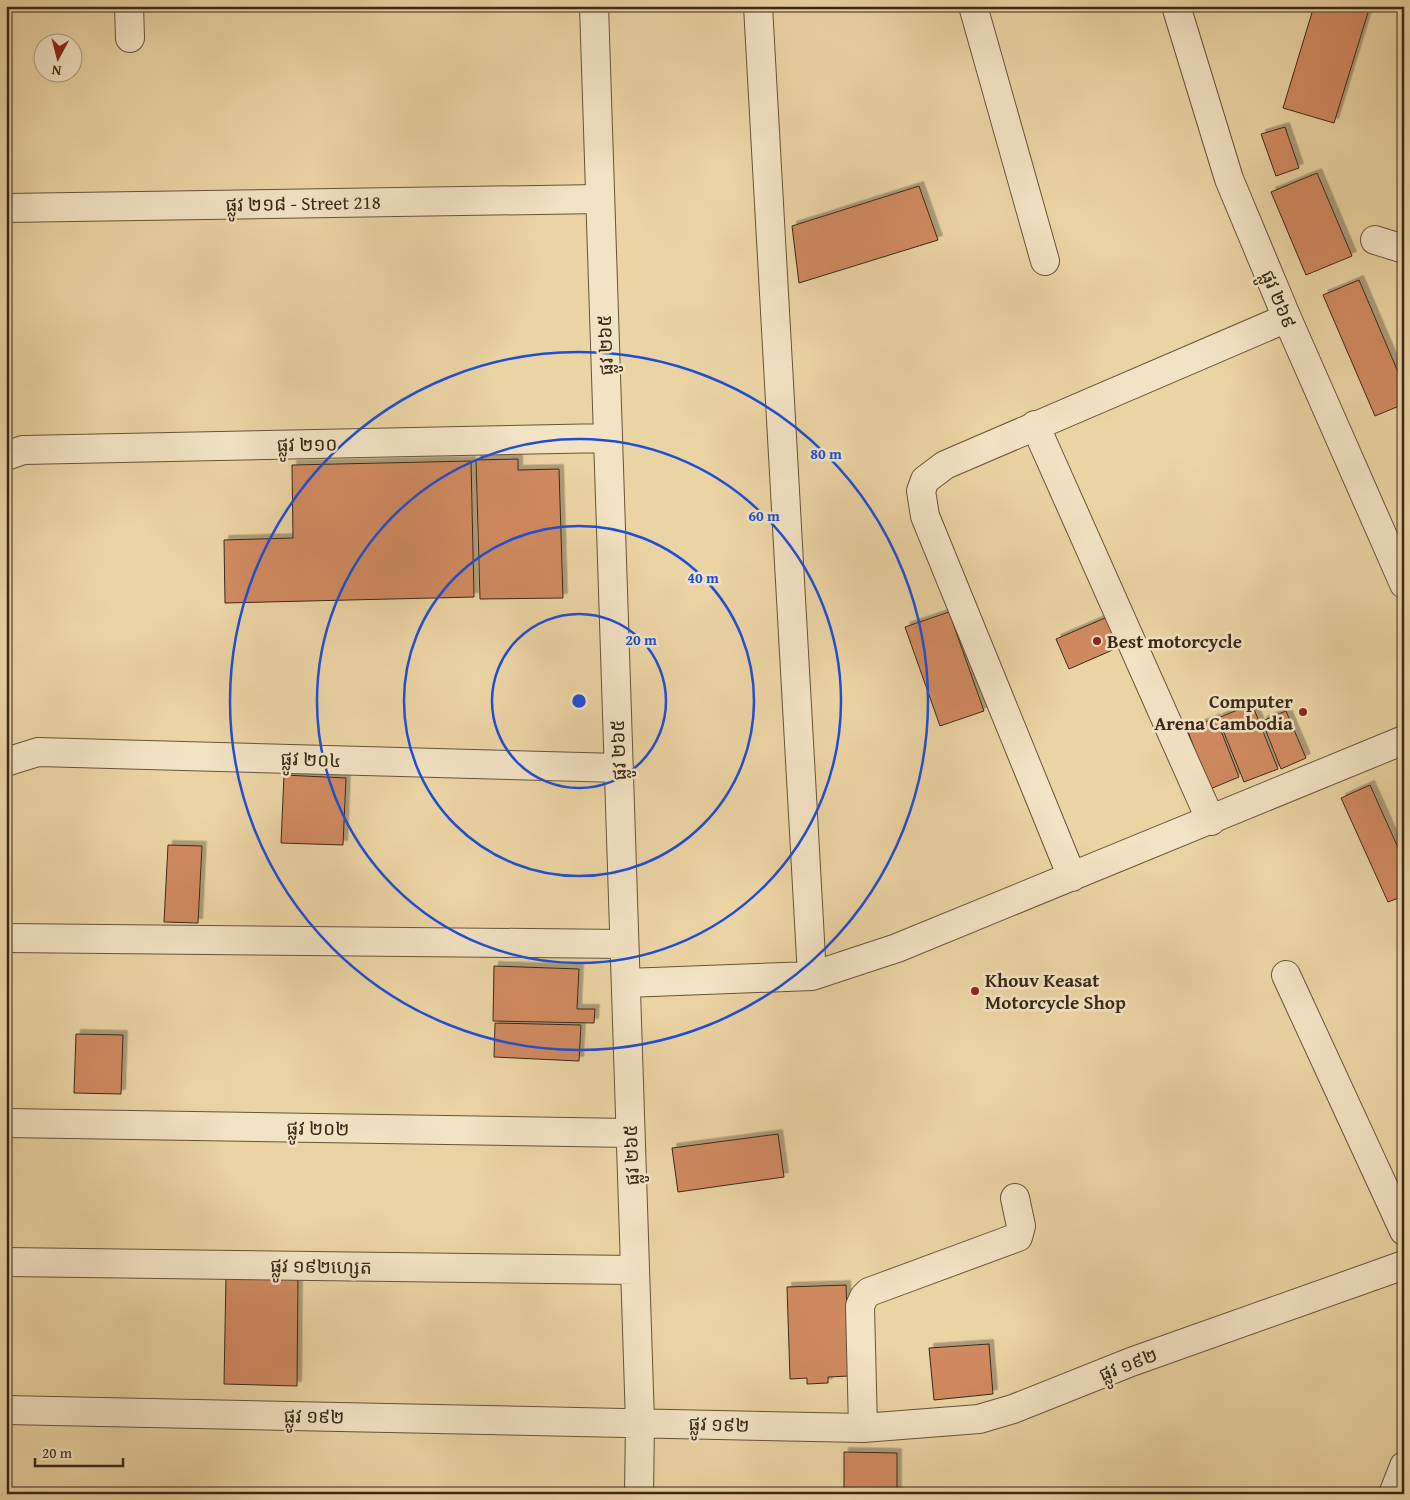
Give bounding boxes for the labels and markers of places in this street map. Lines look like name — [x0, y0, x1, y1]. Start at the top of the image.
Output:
place label: Best motorcycle — [1107, 627, 1242, 655]
marker: Best motorcycle — [1091, 635, 1103, 647]
place label: Computer Arena Cambodia — [1154, 687, 1293, 737]
centre of rings — [570, 692, 588, 710]
marker: Computer Arena Cambodia — [1297, 706, 1309, 718]
place label: Khouv Keasat Motorcycle Shop — [985, 966, 1126, 1016]
marker: Khouv Keasat Motorcycle Shop — [969, 985, 981, 997]

